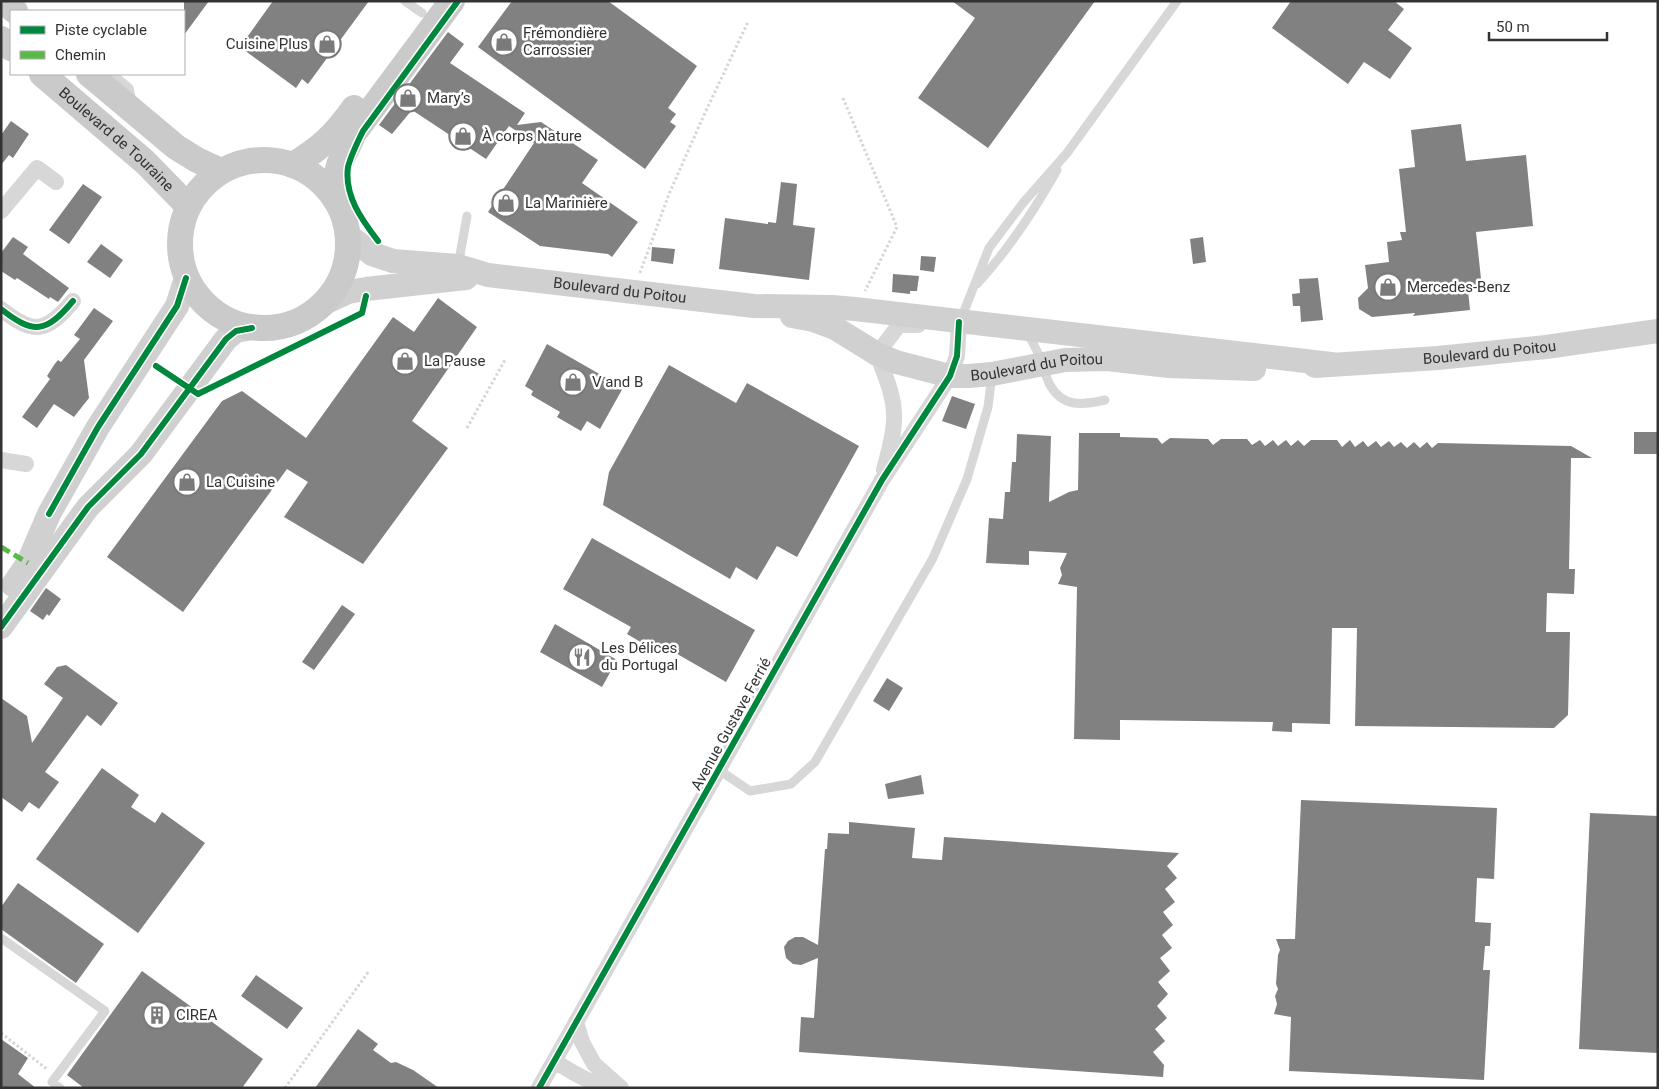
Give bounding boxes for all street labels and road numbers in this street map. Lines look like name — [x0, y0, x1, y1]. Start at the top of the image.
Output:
street label: Boulevard de Touraine — [55, 83, 178, 195]
street label: Boulevard du Poitou — [552, 274, 687, 307]
street label: Boulevard du Poitou — [1422, 337, 1557, 368]
street label: Boulevard du Poitou — [970, 350, 1103, 385]
street label: Avenue Gustave Ferrié — [687, 655, 775, 793]

